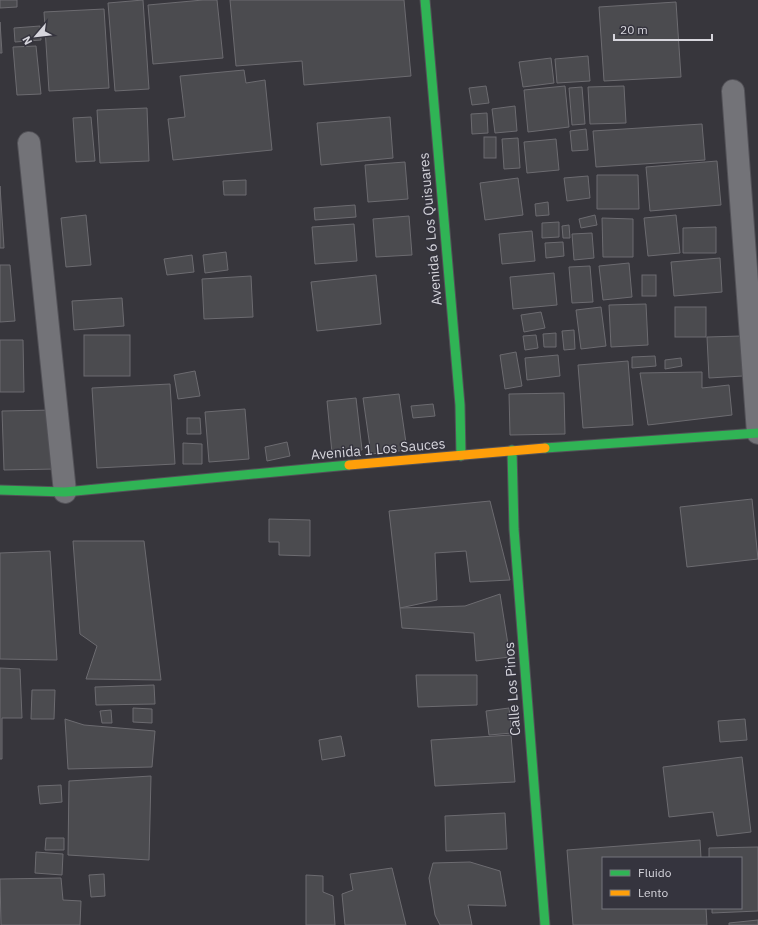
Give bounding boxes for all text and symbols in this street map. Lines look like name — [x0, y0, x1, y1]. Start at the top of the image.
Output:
north arrow — [16, 16, 56, 56]
scale bar — [614, 16, 712, 42]
text: 20 m — [620, 22, 648, 37]
text: N — [19, 34, 35, 47]
street label: Avenida 6 Los Quisuares — [414, 152, 446, 306]
street label: Avenida 1 Los Sauces — [310, 434, 446, 464]
street label: Calle Los Pinos — [500, 641, 524, 737]
legend — [602, 857, 742, 909]
text: Fluido — [638, 865, 672, 880]
text: Lento — [638, 885, 668, 900]

